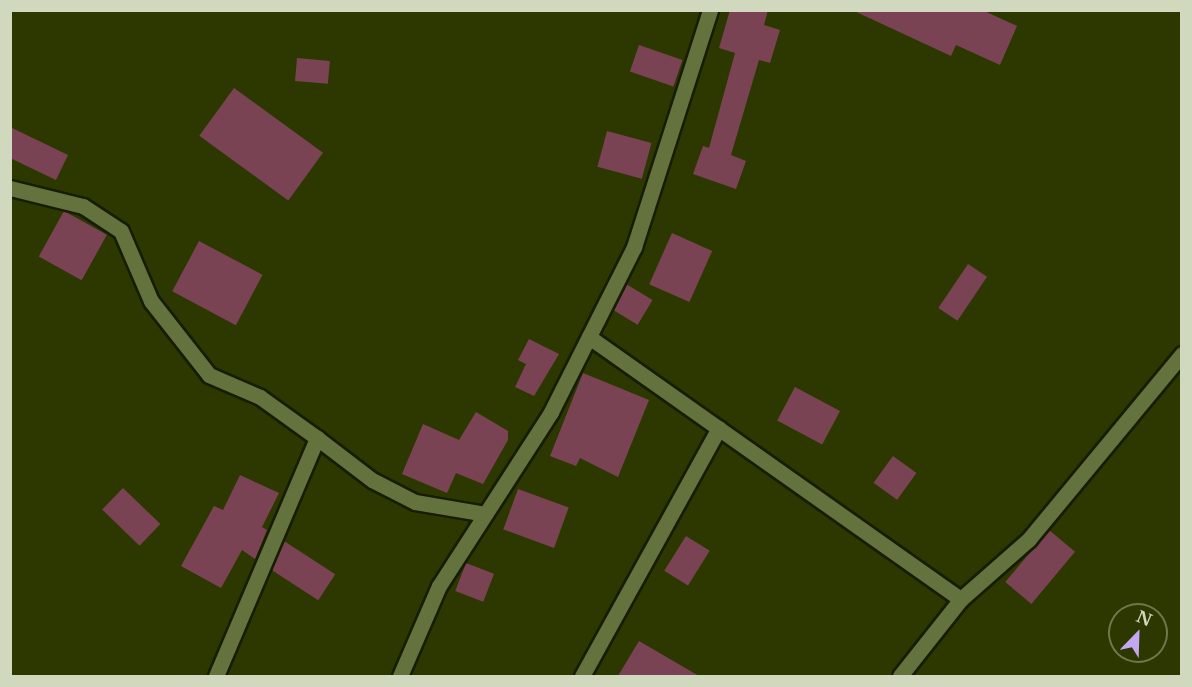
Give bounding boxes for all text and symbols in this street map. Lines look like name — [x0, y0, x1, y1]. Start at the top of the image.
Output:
north arrow — [1108, 603, 1168, 663]
text: N — [1133, 606, 1155, 630]

